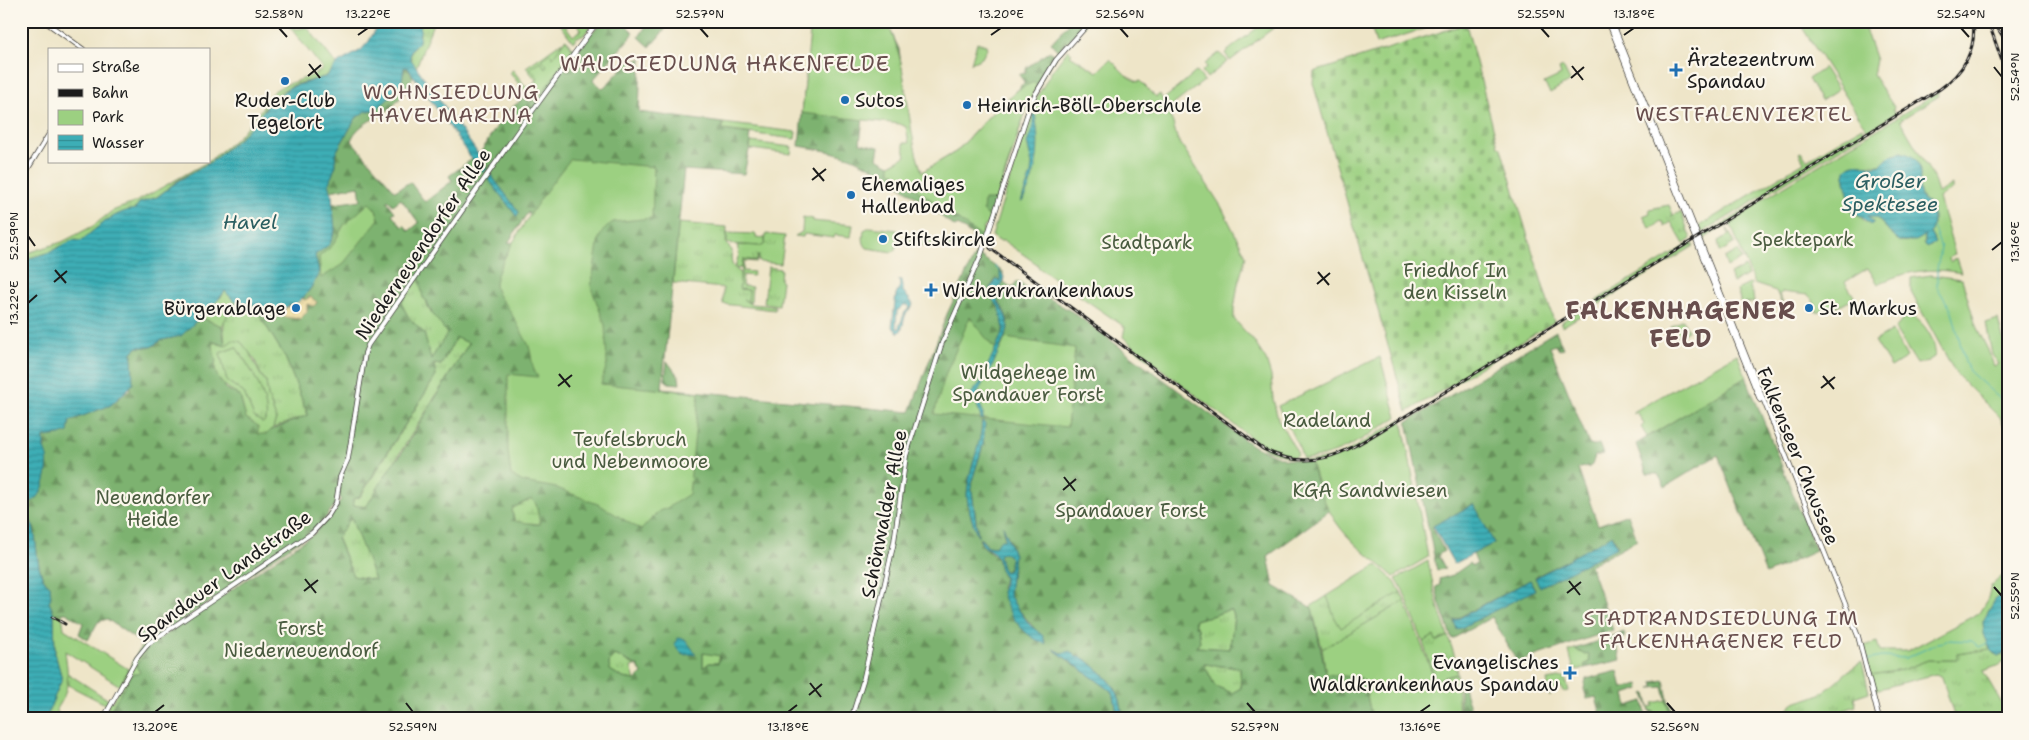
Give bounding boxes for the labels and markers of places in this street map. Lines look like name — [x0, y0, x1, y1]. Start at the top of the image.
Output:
place label: Ärztezentrum Spandau — [1687, 47, 1815, 94]
marker: Ärztezentrum Spandau — [1669, 63, 1683, 77]
marker: Ruder-Club Tegelort — [279, 75, 291, 87]
place label: Ruder-Club Tegelort — [235, 88, 335, 135]
place label: Sutos — [855, 88, 904, 113]
place label: Heinrich-Böll-Oberschule — [977, 93, 1202, 118]
marker: Sutos — [839, 94, 851, 106]
marker: Heinrich-Böll-Oberschule — [961, 99, 973, 111]
place label: Ehemaliges Hallenbad — [861, 172, 965, 219]
marker: Ehemaliges Hallenbad — [845, 189, 857, 201]
place label: Stiftskirche — [893, 227, 996, 252]
marker: Stiftskirche — [877, 233, 889, 245]
place label: Wichernkrankenhaus — [942, 278, 1134, 303]
marker: Wichernkrankenhaus — [924, 283, 938, 297]
place label: Bürgerablage — [164, 296, 286, 321]
place label: St. Markus — [1819, 296, 1917, 321]
marker: Bürgerablage — [290, 302, 302, 314]
marker: St. Markus — [1803, 302, 1815, 314]
place label: Evangelisches Waldkrankenhaus Spandau — [1310, 650, 1559, 697]
marker: Evangelisches Waldkrankenhaus Spandau — [1563, 666, 1577, 680]

